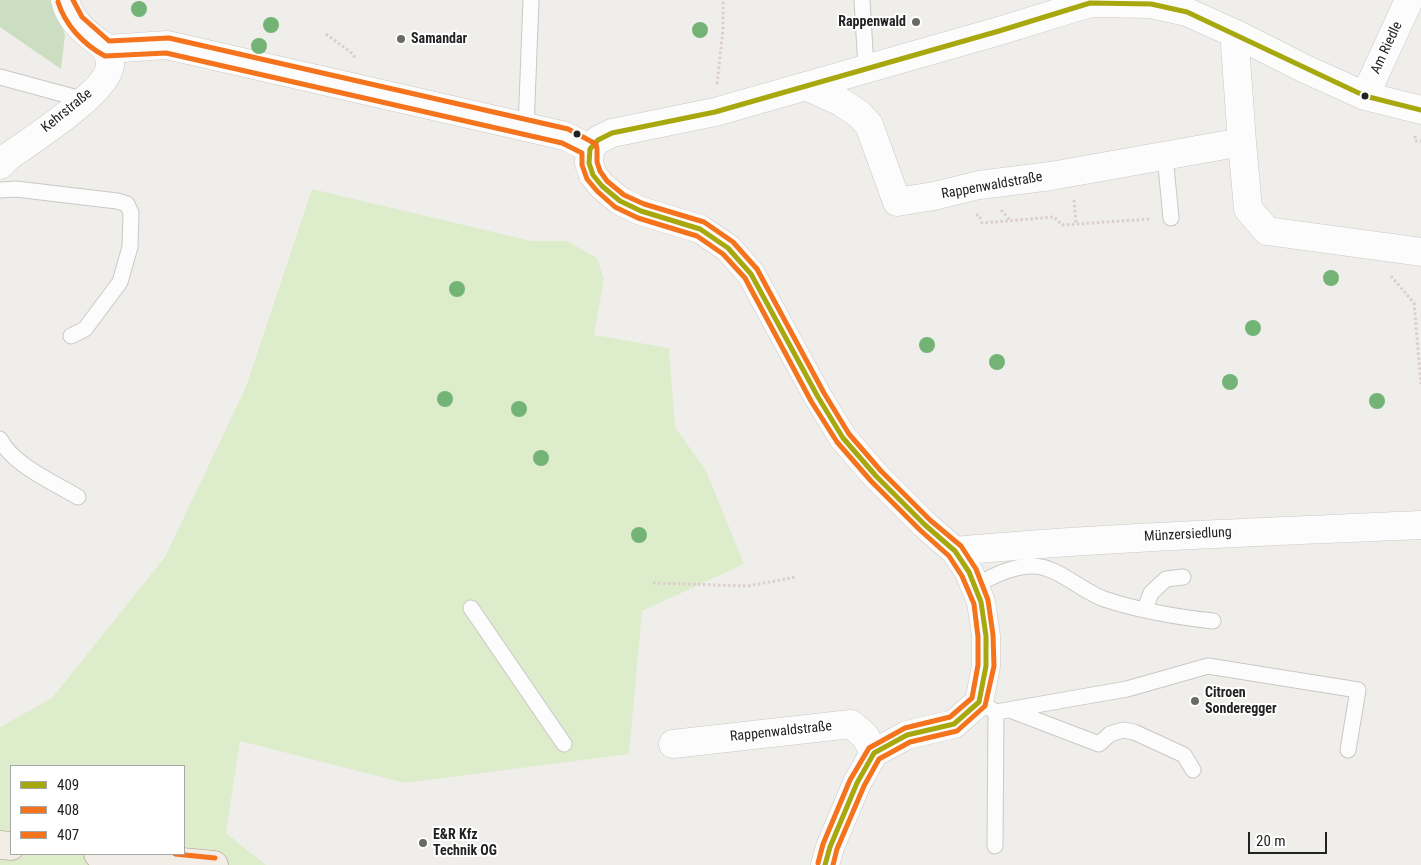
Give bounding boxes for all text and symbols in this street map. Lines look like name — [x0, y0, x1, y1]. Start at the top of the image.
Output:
place label: Rappenwald — [838, 14, 906, 30]
marker: Rappenwald — [910, 16, 922, 28]
street label: Am Riedle — [1368, 19, 1406, 77]
place label: Samandar — [411, 31, 467, 47]
marker: Samandar — [395, 33, 407, 45]
street label: Kehrstraße — [38, 86, 96, 136]
unlabelled marker — [1360, 91, 1370, 101]
unlabelled marker — [572, 129, 582, 139]
street label: Rappenwaldstraße — [940, 169, 1044, 203]
street label: Münzersiedlung — [1144, 524, 1232, 546]
place label: Citroen Sonderegger — [1205, 685, 1277, 718]
marker: Citroen Sonderegger — [1189, 695, 1201, 707]
street label: Rappenwaldstraße — [729, 718, 833, 746]
legend — [10, 765, 185, 855]
text: 409 — [57, 776, 79, 794]
text: 408 — [57, 801, 79, 819]
scale bar — [1251, 822, 1330, 854]
text: 407 — [57, 826, 79, 844]
place label: E&R Kfz Technik OG — [433, 827, 497, 860]
text: 20 m — [1256, 832, 1286, 850]
marker: E&R Kfz Technik OG — [417, 837, 429, 849]

